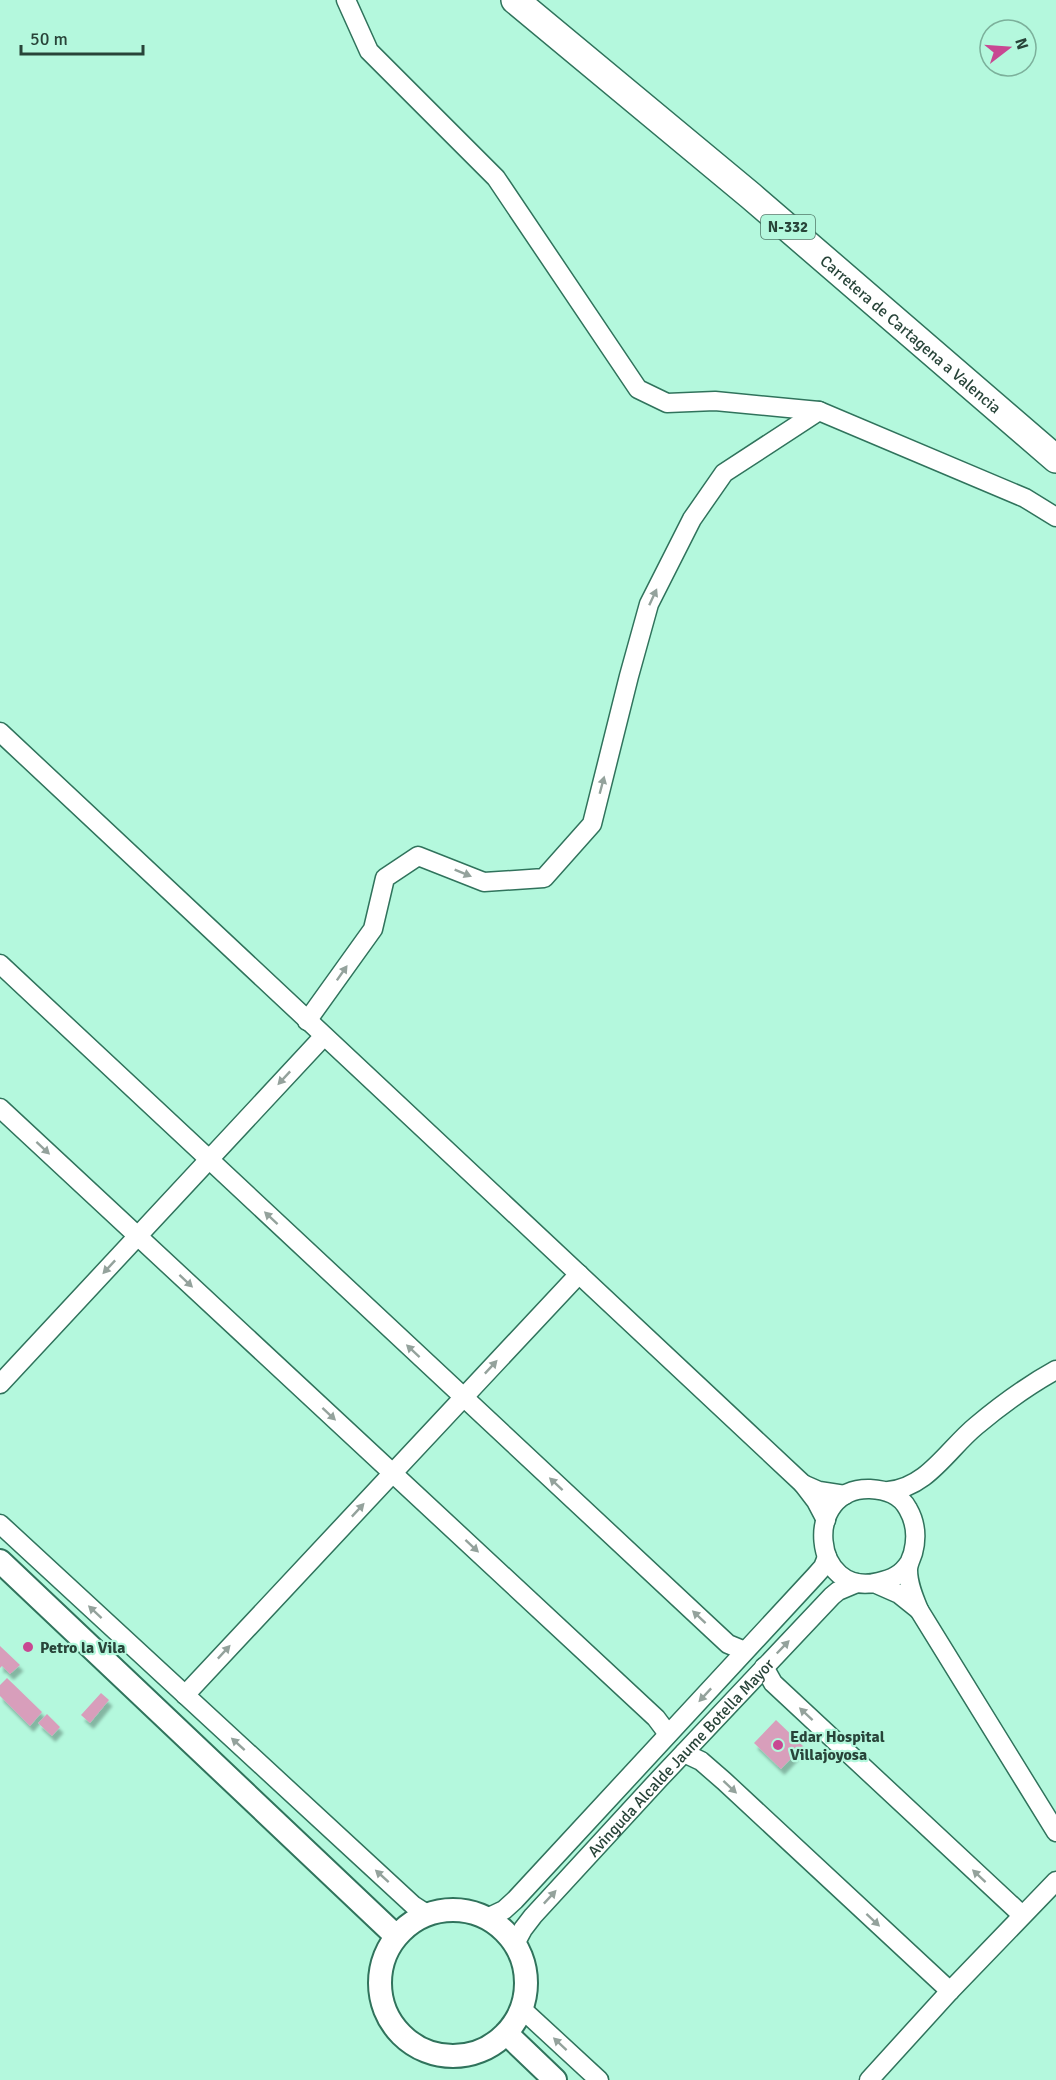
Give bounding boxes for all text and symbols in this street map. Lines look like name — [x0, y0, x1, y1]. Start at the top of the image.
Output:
scale bar — [21, 18, 142, 56]
north arrow — [978, 18, 1038, 78]
text: 50 m — [30, 28, 68, 50]
text: N — [1010, 36, 1033, 52]
road number: N-332 — [761, 215, 815, 239]
street label: Carretera de Cartagena a Valencia — [816, 251, 1005, 418]
one-way arrow — [648, 589, 657, 606]
one-way arrow — [598, 776, 607, 794]
one-way arrow — [454, 869, 472, 879]
one-way arrow — [336, 966, 348, 982]
one-way arrow — [277, 1071, 291, 1086]
one-way arrow — [35, 1141, 50, 1154]
one-way arrow — [264, 1211, 278, 1225]
one-way arrow — [102, 1260, 116, 1275]
one-way arrow — [178, 1274, 193, 1288]
one-way arrow — [406, 1344, 421, 1358]
one-way arrow — [484, 1360, 498, 1375]
one-way arrow — [321, 1406, 335, 1420]
one-way arrow — [549, 1478, 564, 1491]
one-way arrow — [350, 1503, 364, 1517]
one-way arrow — [464, 1539, 479, 1553]
one-way arrow — [88, 1605, 103, 1619]
one-way arrow — [691, 1610, 706, 1624]
place label: Petro la Vila — [40, 1638, 126, 1658]
marker: Petro la Vila — [21, 1640, 35, 1654]
one-way arrow — [776, 1641, 790, 1655]
one-way arrow — [217, 1646, 231, 1660]
street label: Avinguda Alcalde Jaume Botella Mayor — [584, 1655, 779, 1861]
one-way arrow — [699, 1687, 713, 1701]
one-way arrow — [798, 1707, 813, 1721]
place label: Edar Hospital Villajoyosa — [790, 1727, 885, 1765]
one-way arrow — [232, 1738, 246, 1752]
marker: Edar Hospital Villajoyosa — [771, 1738, 785, 1752]
one-way arrow — [723, 1780, 738, 1794]
one-way arrow — [375, 1869, 390, 1883]
one-way arrow — [972, 1869, 986, 1883]
one-way arrow — [543, 1890, 557, 1905]
one-way arrow — [866, 1913, 881, 1927]
one-way arrow — [553, 2037, 568, 2051]

